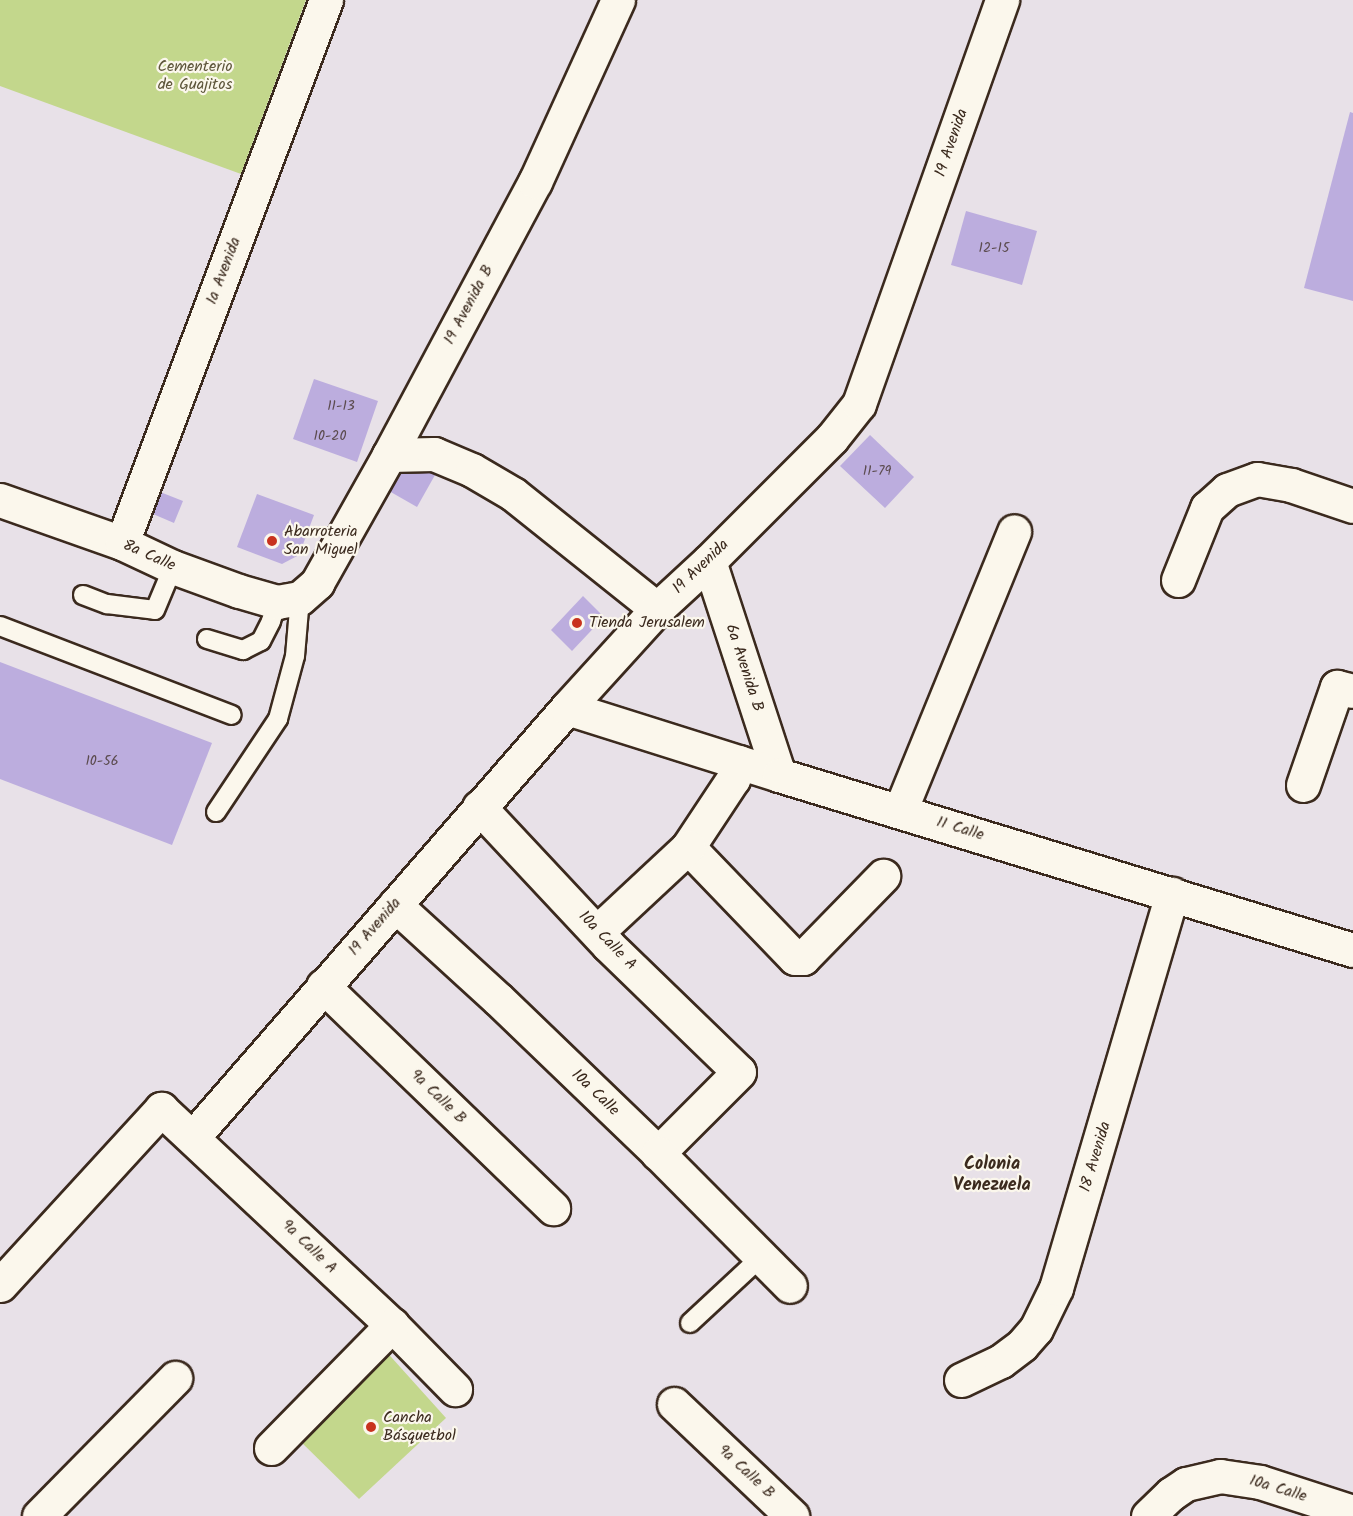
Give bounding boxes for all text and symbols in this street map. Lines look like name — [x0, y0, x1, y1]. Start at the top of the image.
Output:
park label: Cementerio de Guajitos — [158, 57, 232, 95]
street label: 19 Avenida — [931, 106, 973, 180]
street label: 1a Avenida — [202, 235, 246, 307]
house number: 12-15 — [979, 240, 1009, 256]
street label: 19 Avenida B — [440, 262, 498, 348]
house number: 11-13 — [327, 398, 355, 414]
house number: 10-20 — [314, 428, 346, 444]
house number: 11-79 — [863, 463, 891, 479]
place label: Abarroteria San Miguel — [284, 522, 358, 560]
marker: Abarroteria San Miguel — [265, 534, 279, 548]
street label: 8a Calle — [120, 536, 178, 576]
street label: 19 Avenida — [669, 536, 733, 598]
place label: Tienda Jerusalem — [589, 613, 705, 633]
marker: Tienda Jerusalem — [570, 616, 584, 630]
street label: 6a Avenida B — [721, 622, 767, 714]
house number: 10-56 — [85, 753, 119, 769]
street label: 11 Calle — [934, 813, 986, 845]
street label: 19 Avenida — [345, 894, 405, 960]
street label: 10a Calle A — [574, 907, 640, 975]
street label: 9a Calle B — [406, 1066, 470, 1128]
street label: 10a Calle — [567, 1066, 623, 1120]
street label: 18 Avenida — [1076, 1119, 1116, 1195]
district label: Colonia Venezuela — [953, 1155, 1031, 1198]
street label: 9a Calle A — [277, 1216, 341, 1278]
place label: Cancha Básquetbol — [383, 1408, 456, 1446]
marker: Cancha Básquetbol — [364, 1420, 378, 1434]
street label: 9a Calle B — [714, 1441, 778, 1503]
street label: 10a Calle — [1247, 1471, 1309, 1507]

